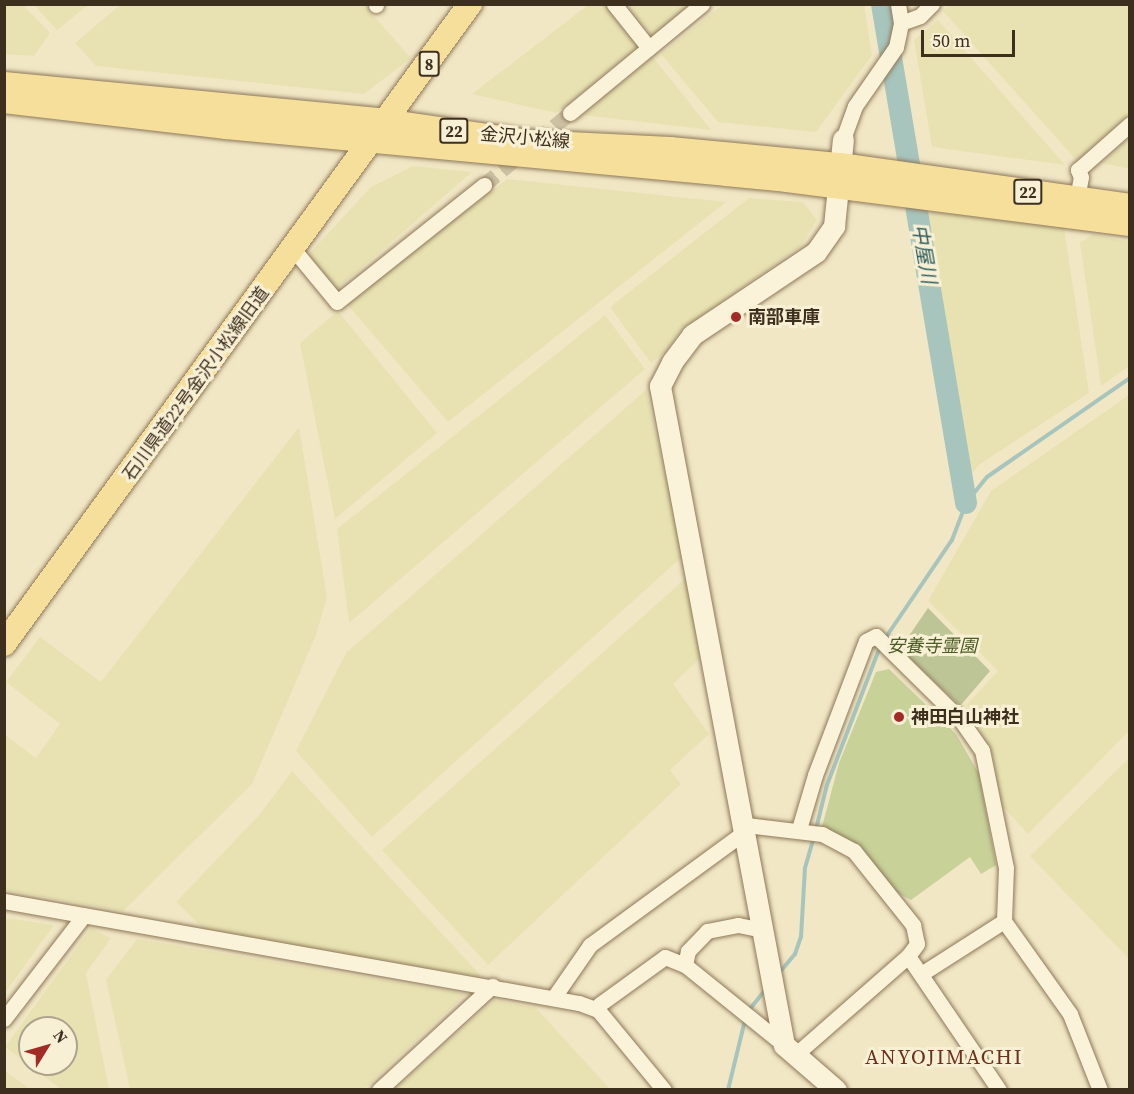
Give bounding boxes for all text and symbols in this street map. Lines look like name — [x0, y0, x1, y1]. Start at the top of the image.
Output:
scale bar — [924, 18, 1018, 56]
text: 50 m — [932, 28, 970, 53]
road number: 8 — [418, 51, 440, 77]
road number: 22 — [439, 118, 469, 144]
street label: 金沢小松線 — [479, 123, 571, 153]
road number: 22 — [1013, 179, 1043, 205]
water label: 中屋川 — [907, 222, 941, 286]
street label: 石川県道22号金沢小松線旧道 — [118, 283, 274, 485]
place label: 南部車庫 — [748, 306, 820, 328]
marker: 南部車庫 — [729, 310, 743, 324]
park label: 安養寺霊園 — [887, 635, 977, 657]
place label: 神田白山神社 — [911, 706, 1019, 728]
marker: 神田白山神社 — [892, 710, 906, 724]
north arrow — [18, 1016, 78, 1076]
text: N — [48, 1025, 73, 1048]
district label: ANYOJIMACHI — [865, 1044, 1023, 1070]

